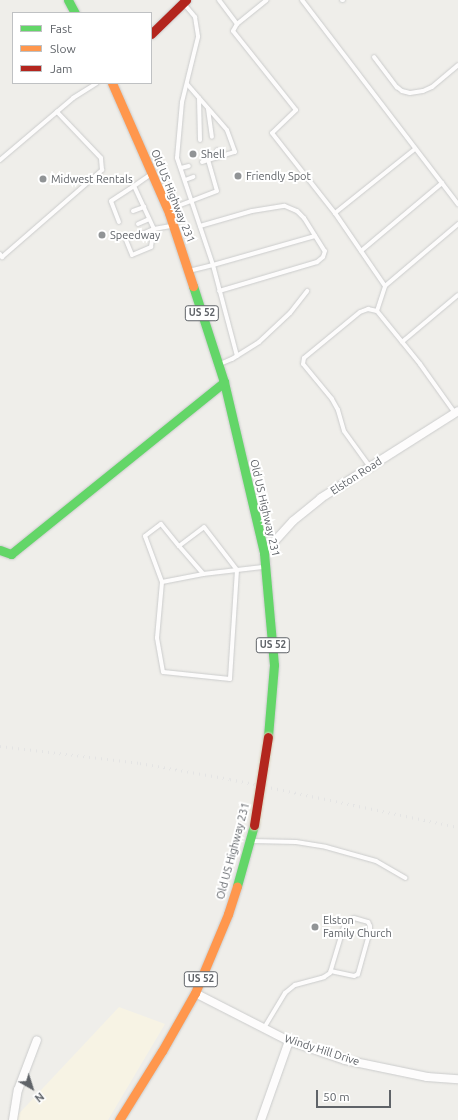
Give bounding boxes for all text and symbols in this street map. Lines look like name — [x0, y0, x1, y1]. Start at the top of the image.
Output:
legend — [12, 12, 152, 84]
text: Fast — [50, 22, 72, 35]
text: Slow — [50, 42, 76, 55]
text: Jam — [50, 62, 72, 75]
street label: Old US Highway 231 — [148, 147, 198, 245]
place label: Shell — [201, 147, 225, 161]
marker: Shell — [188, 149, 198, 159]
place label: Friendly Spot — [246, 169, 311, 183]
marker: Friendly Spot — [233, 171, 243, 181]
place label: Midwest Rentals — [51, 172, 133, 186]
marker: Midwest Rentals — [38, 174, 48, 184]
place label: Speedway — [110, 228, 160, 242]
marker: Speedway — [97, 230, 107, 240]
road number: US 52 — [184, 305, 220, 321]
street label: Elston Road — [328, 454, 384, 498]
street label: Old US Highway 231 — [247, 458, 283, 558]
road number: US 52 — [255, 637, 291, 653]
street label: Old US Highway 231 — [214, 801, 252, 901]
place label: Elston Family Church — [323, 914, 392, 940]
marker: Elston Family Church — [310, 922, 320, 932]
road number: US 52 — [183, 971, 219, 987]
street label: Windy Hill Drive — [283, 1032, 361, 1068]
north arrow — [12, 1068, 52, 1108]
scale bar — [318, 1082, 393, 1108]
text: N — [33, 1090, 47, 1105]
text: 50 m — [323, 1090, 350, 1103]

